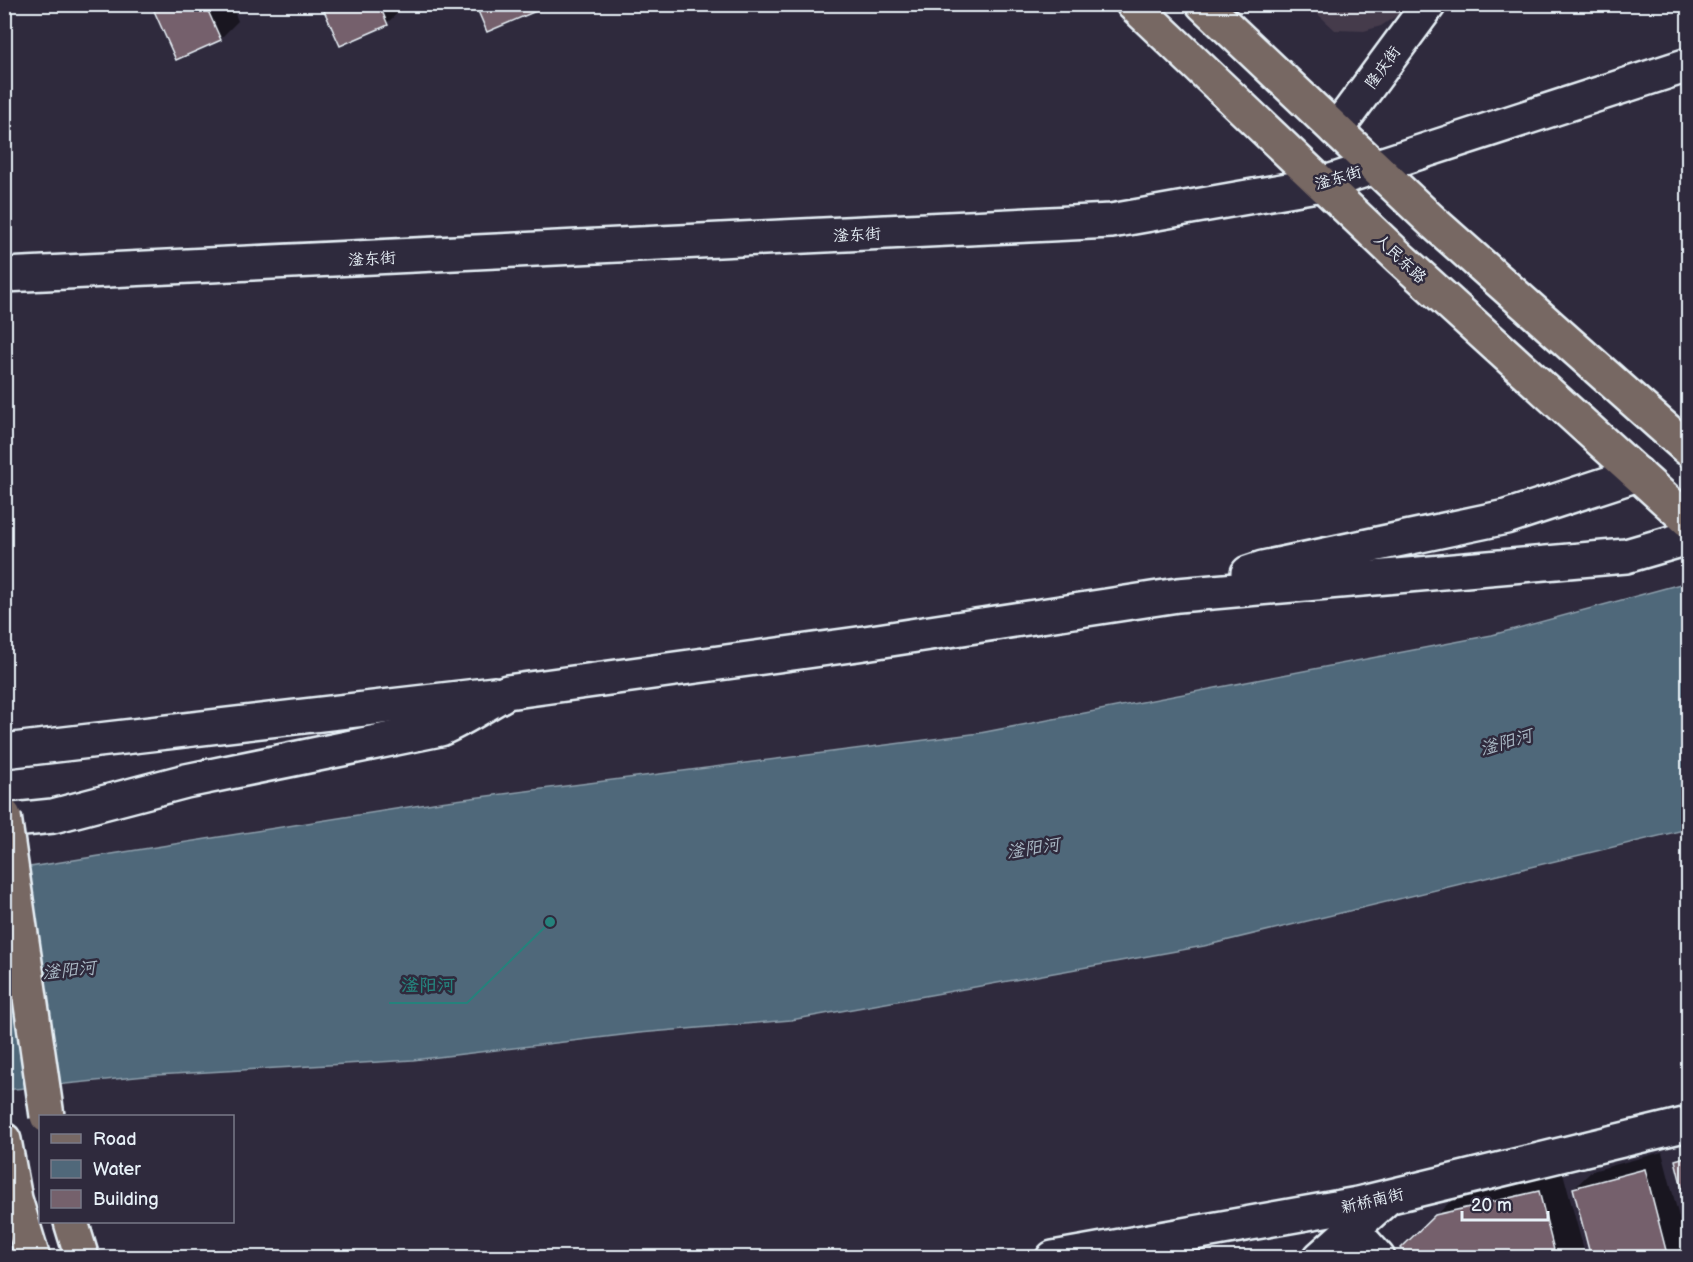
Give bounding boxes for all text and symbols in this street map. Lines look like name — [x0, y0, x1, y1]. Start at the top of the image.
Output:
street label: 隆庆街 — [1361, 43, 1405, 93]
street label: 滏东街 — [1313, 163, 1364, 194]
street label: 滏东街 — [833, 225, 882, 246]
street label: 人民东路 — [1370, 230, 1430, 288]
street label: 滏东街 — [348, 249, 397, 270]
water label: 滏阳河 — [1477, 724, 1538, 760]
water label: 滏阳河 — [1005, 833, 1064, 863]
water label: 滏阳河 — [41, 957, 100, 984]
callout: 滏阳河 — [389, 967, 467, 1003]
text: 滏阳河 — [401, 975, 455, 996]
legend — [39, 1115, 234, 1223]
text: Road — [93, 1129, 137, 1150]
text: Water — [93, 1159, 141, 1180]
scale bar — [1462, 1184, 1548, 1222]
street label: 新桥南街 — [1339, 1185, 1406, 1218]
text: Building — [93, 1189, 159, 1210]
text: 20 m — [1471, 1195, 1512, 1216]

